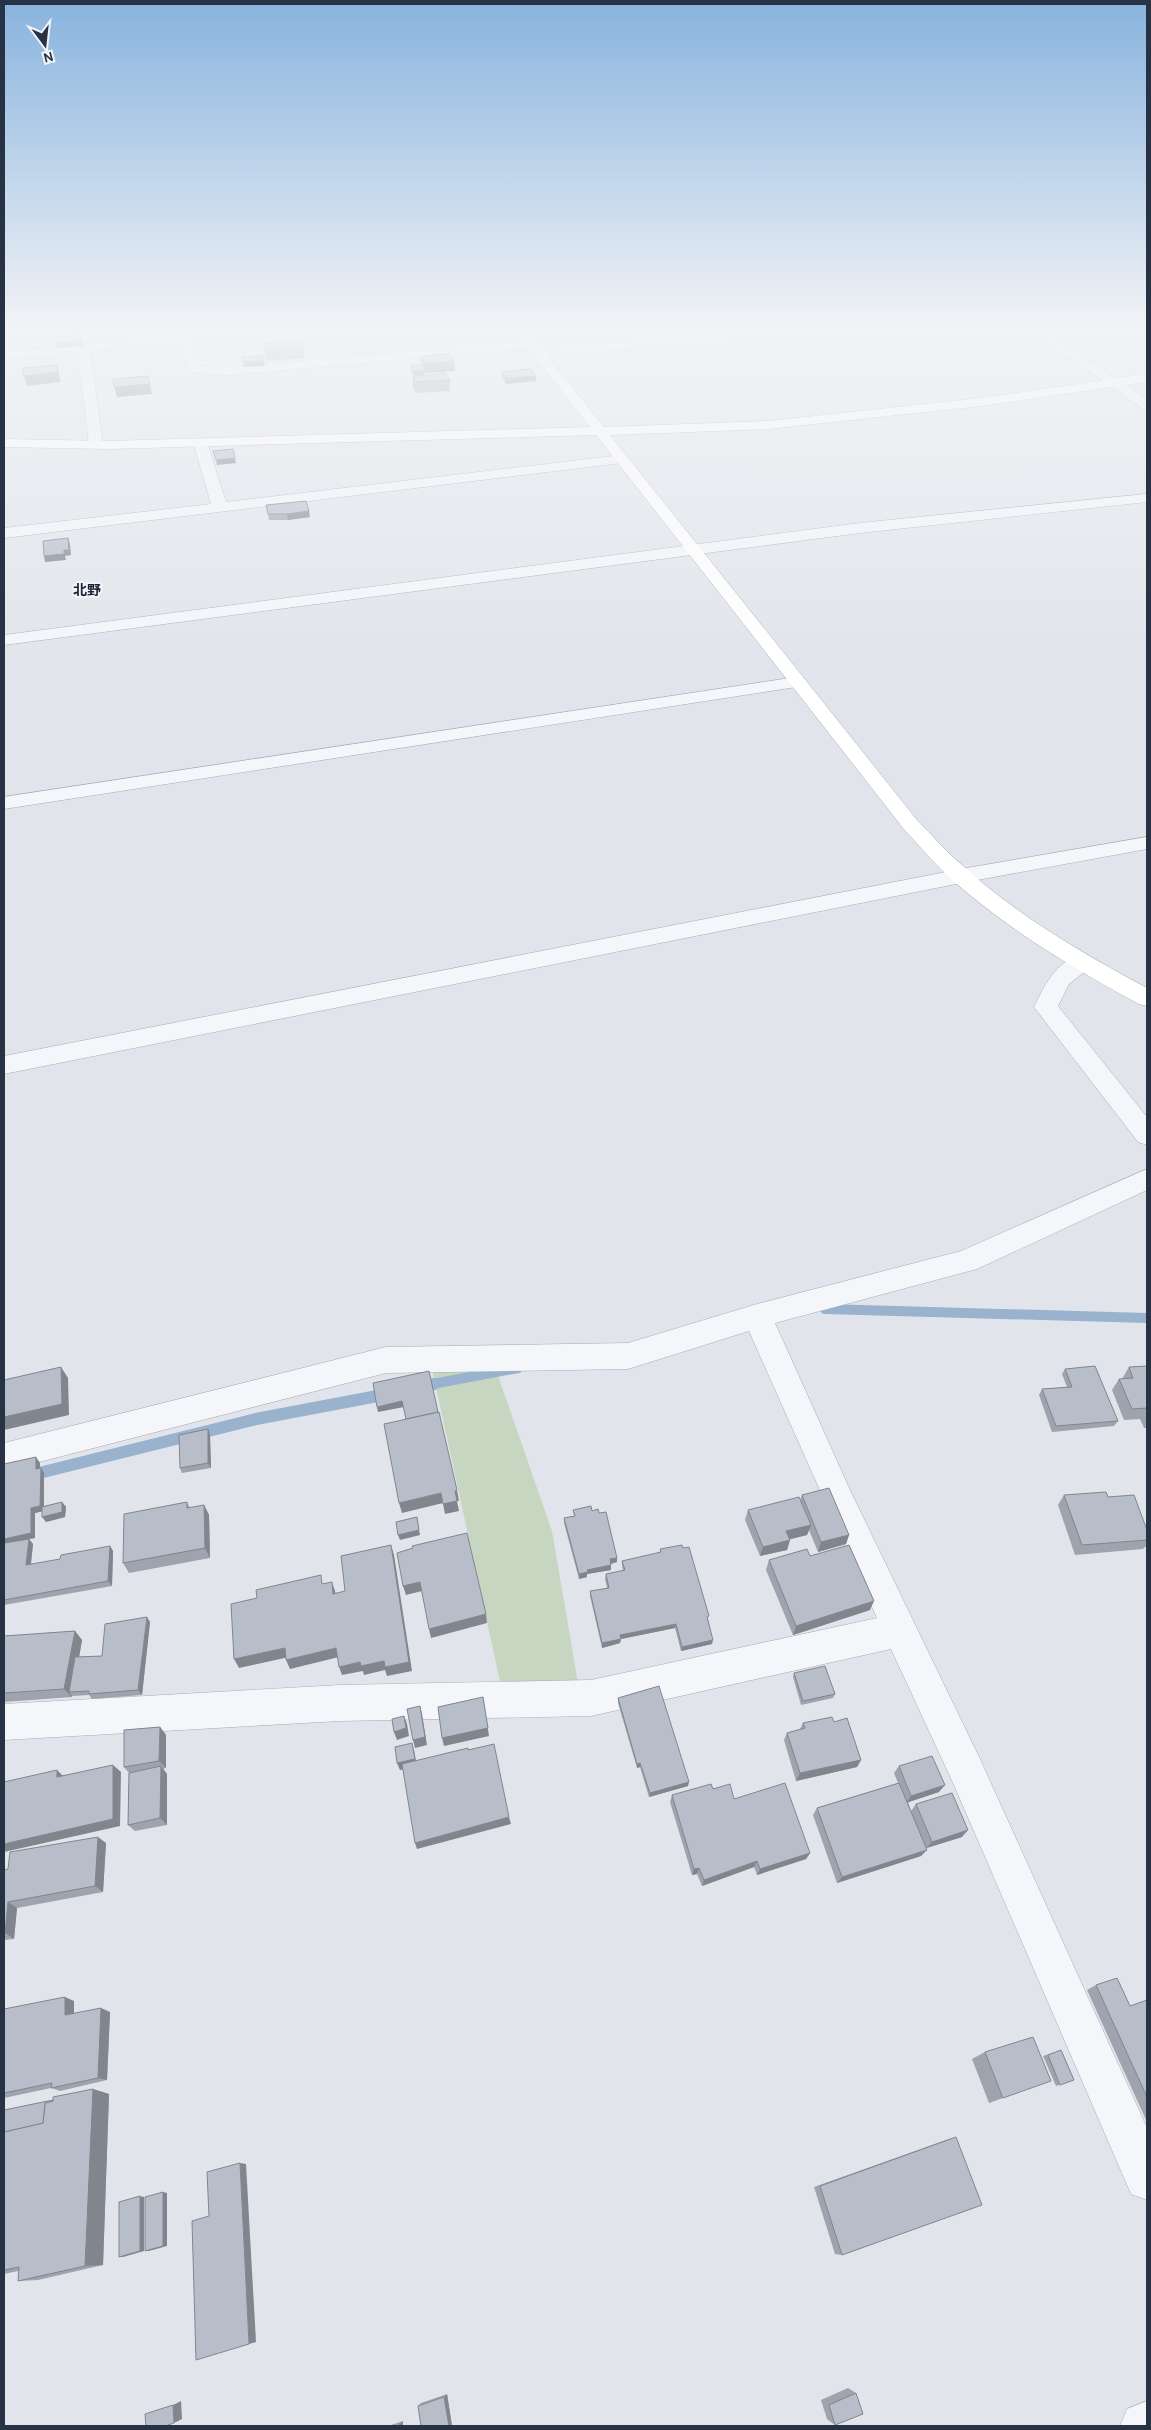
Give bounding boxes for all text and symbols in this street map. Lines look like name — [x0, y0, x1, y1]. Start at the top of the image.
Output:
north arrow — [20, 20, 70, 70]
text: N — [41, 48, 55, 67]
district label: 北野 — [73, 582, 101, 599]

